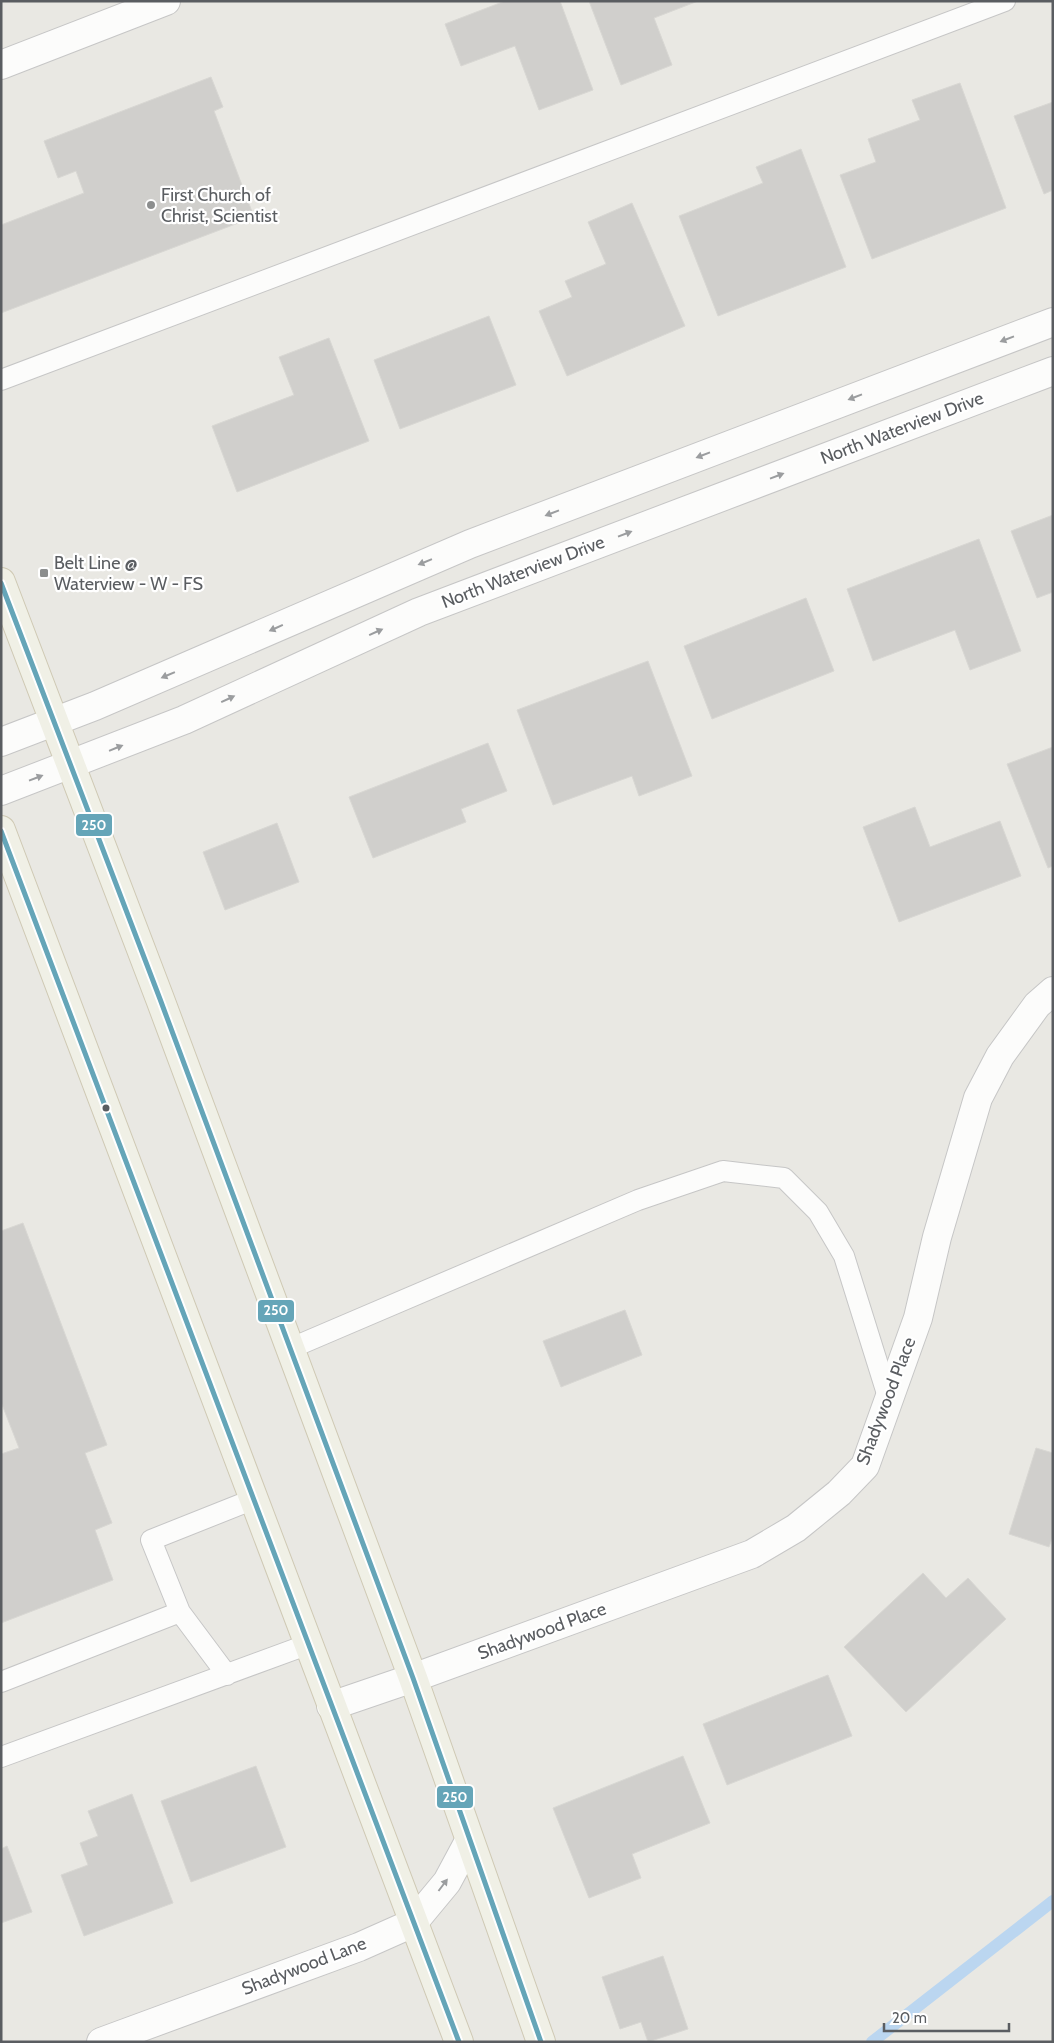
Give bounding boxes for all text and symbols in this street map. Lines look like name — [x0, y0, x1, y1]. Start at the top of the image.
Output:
place label: First Church of Christ, Scientist — [161, 184, 278, 227]
marker: First Church of Christ, Scientist — [145, 199, 157, 211]
one-way arrow — [999, 335, 1014, 343]
street label: North Waterview Drive — [817, 387, 987, 469]
one-way arrow — [847, 393, 862, 401]
one-way arrow — [696, 452, 711, 459]
one-way arrow — [769, 472, 784, 479]
one-way arrow — [544, 510, 559, 517]
one-way arrow — [618, 530, 633, 538]
street label: North Waterview Drive — [438, 531, 608, 613]
place label: Belt Line @ Waterview - W - FS — [54, 552, 203, 595]
one-way arrow — [417, 559, 432, 567]
marker: Belt Line @ Waterview - W - FS — [38, 567, 50, 579]
one-way arrow — [269, 624, 283, 632]
one-way arrow — [369, 627, 383, 635]
one-way arrow — [161, 671, 175, 679]
one-way arrow — [221, 695, 235, 703]
one-way arrow — [109, 743, 123, 751]
one-way arrow — [29, 774, 44, 782]
line badge: 250 — [75, 813, 113, 837]
text: 250 — [82, 816, 107, 834]
unlabelled marker — [101, 1103, 111, 1113]
line badge: 250 — [257, 1299, 295, 1323]
text: 250 — [264, 1301, 289, 1319]
street label: Shadywood Place — [852, 1334, 920, 1468]
street label: Shadywood Place — [475, 1598, 609, 1664]
line badge: 250 — [436, 1785, 474, 1809]
text: 250 — [443, 1788, 468, 1806]
one-way arrow — [438, 1878, 448, 1892]
street label: Shadywood Lane — [239, 1932, 369, 2000]
scale bar — [884, 2000, 1009, 2032]
text: 20 m — [892, 2009, 927, 2027]

